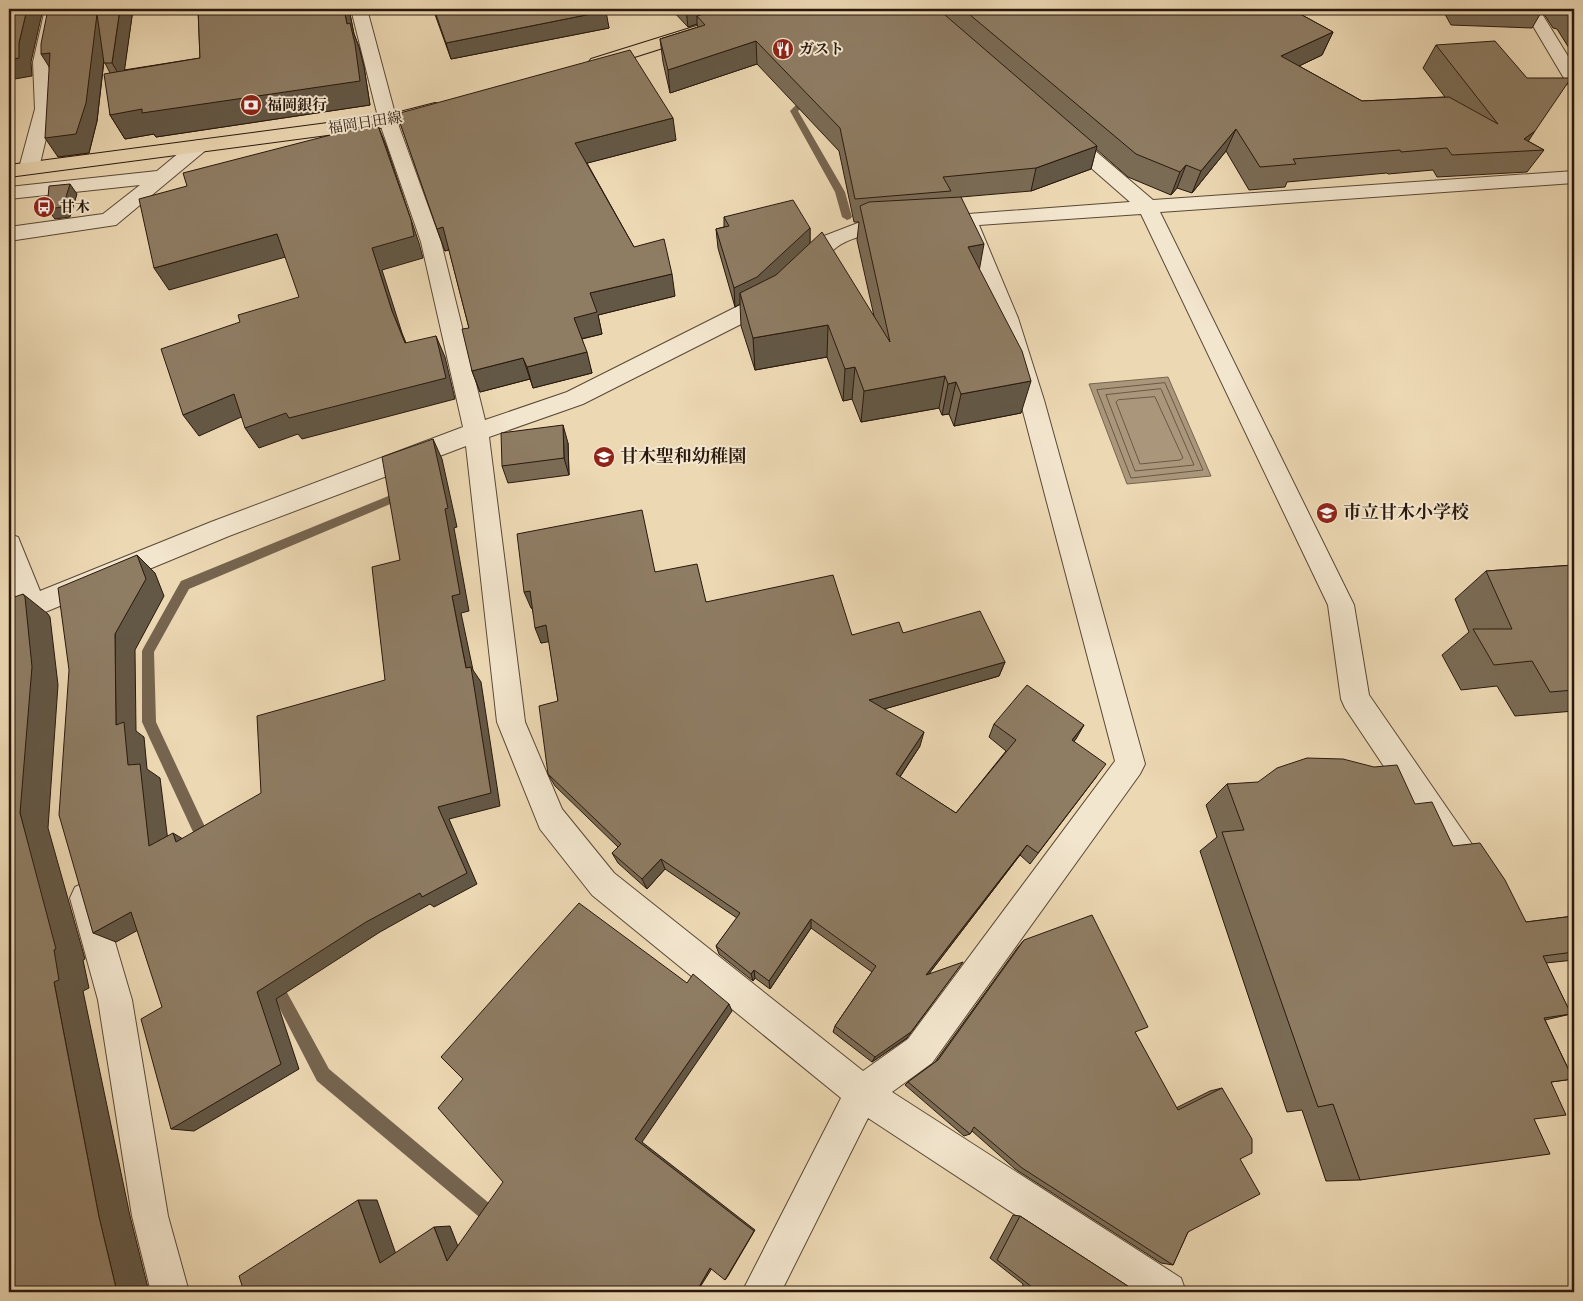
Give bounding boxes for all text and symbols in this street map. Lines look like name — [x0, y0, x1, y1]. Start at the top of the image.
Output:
restaurant icon: ガスト — [771, 37, 795, 61]
place label: ガスト — [799, 40, 844, 59]
bank icon: 福岡銀行 — [239, 93, 263, 117]
place label: 福岡銀行 — [267, 96, 327, 115]
street label: 福岡日田線 — [326, 108, 404, 138]
bus stop icon: 甘木 — [32, 195, 56, 219]
place label: 甘木 — [60, 198, 90, 217]
school or university icon: 甘木聖和幼稚園 — [592, 445, 616, 469]
place label: 甘木聖和幼稚園 — [620, 446, 746, 468]
school or university icon: 市立甘木小学校 — [1315, 501, 1339, 525]
place label: 市立甘木小学校 — [1343, 502, 1469, 524]

